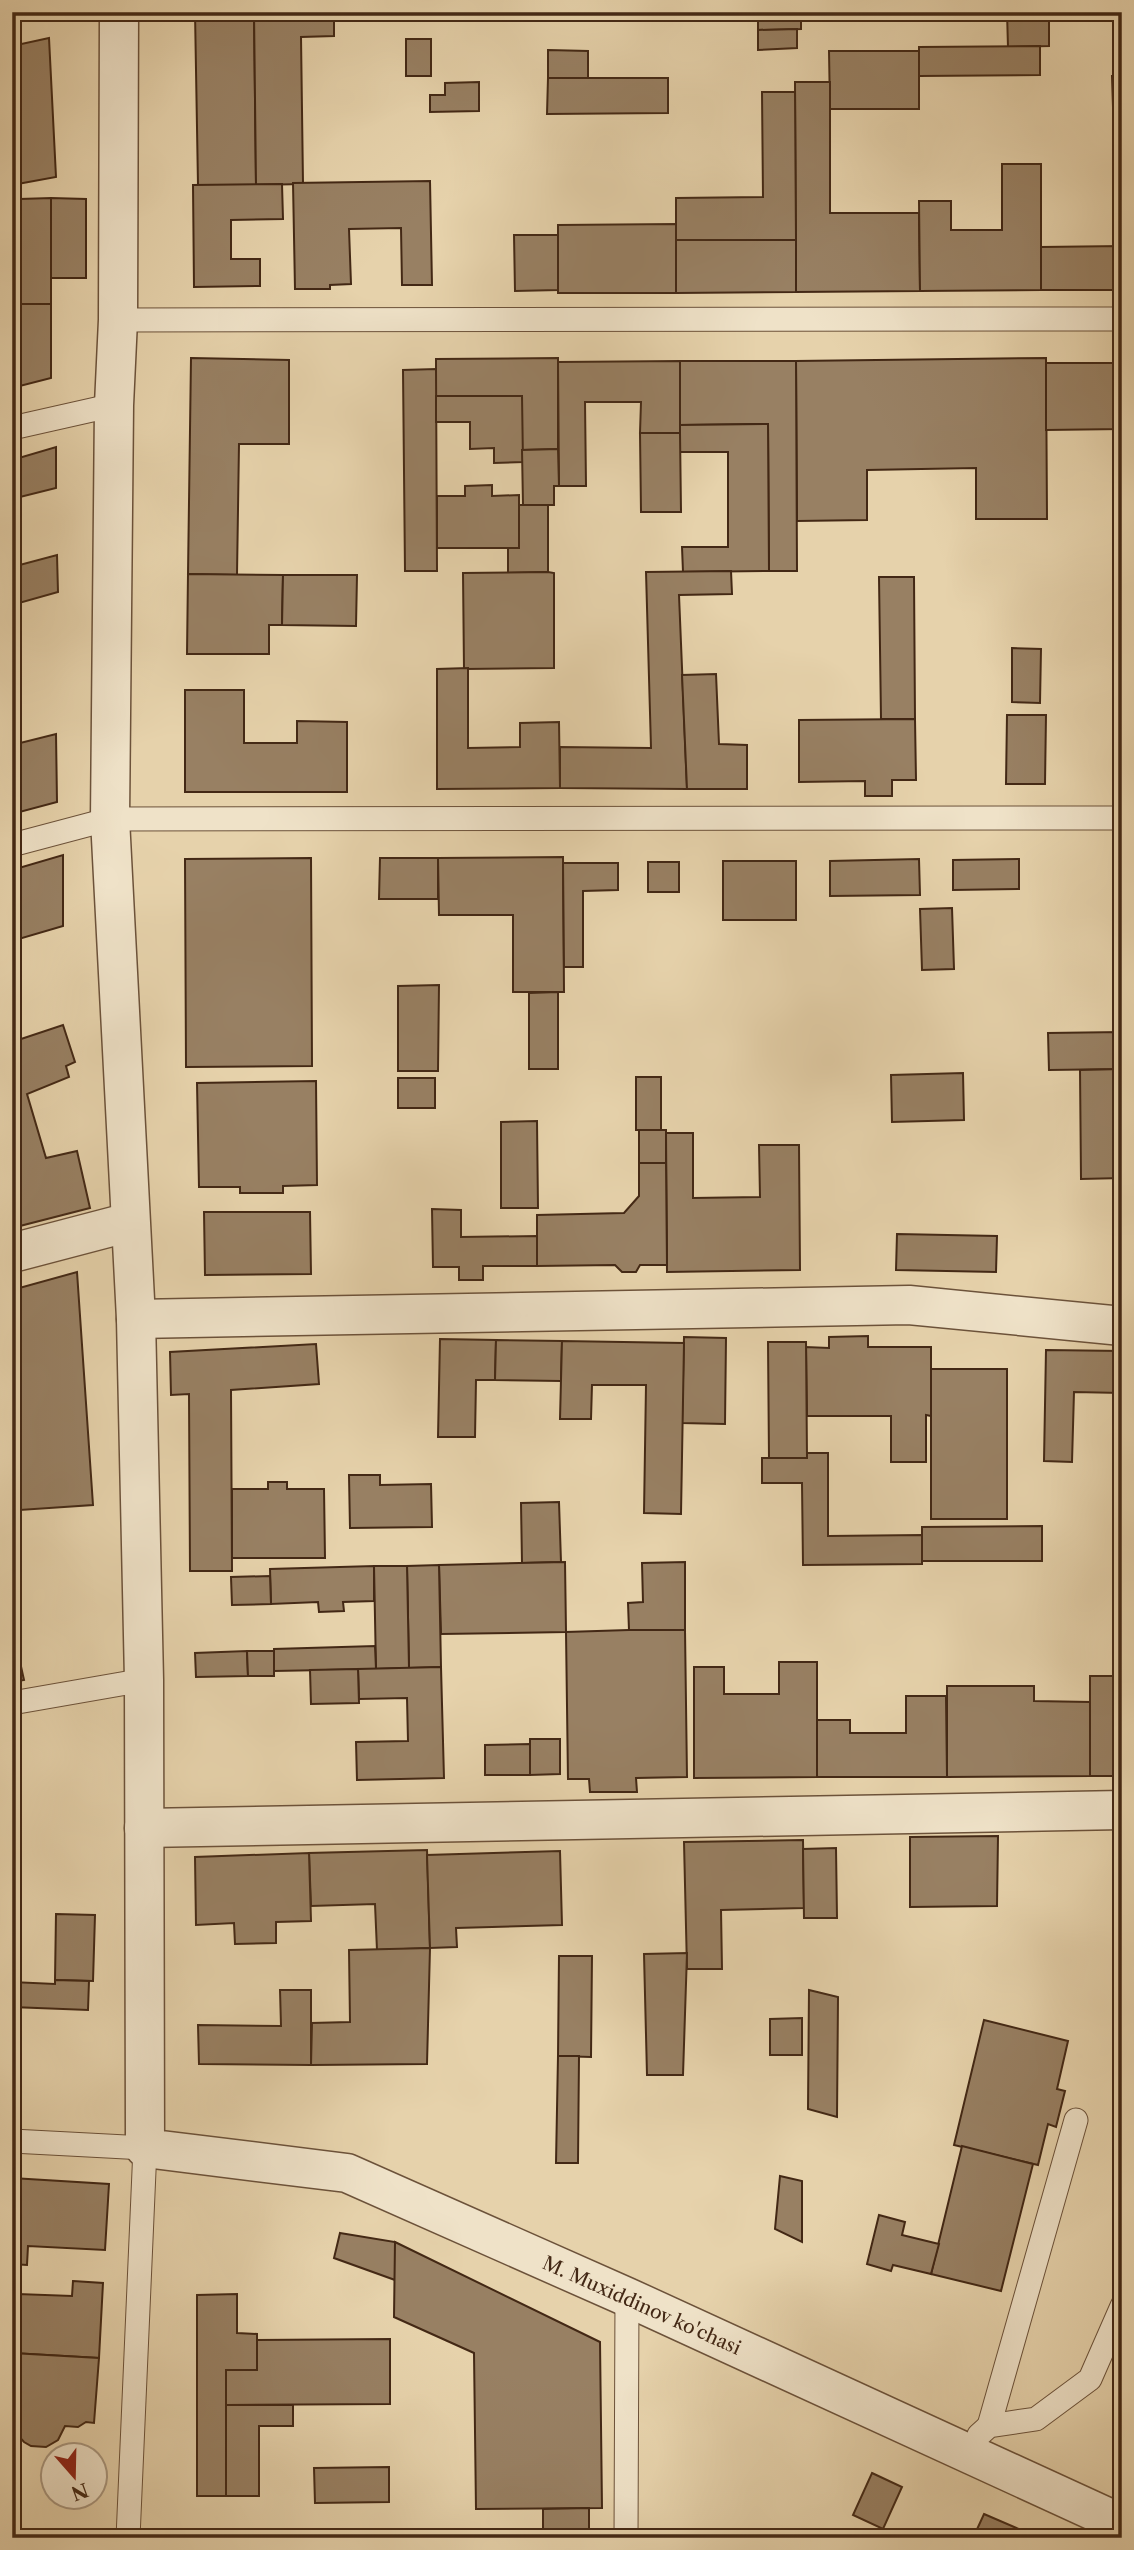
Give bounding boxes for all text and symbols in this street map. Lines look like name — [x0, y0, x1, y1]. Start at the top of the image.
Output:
street label: M. Muxiddinov ko'chasi — [539, 2251, 745, 2360]
north arrow — [38, 2442, 108, 2512]
text: N — [68, 2478, 91, 2505]

